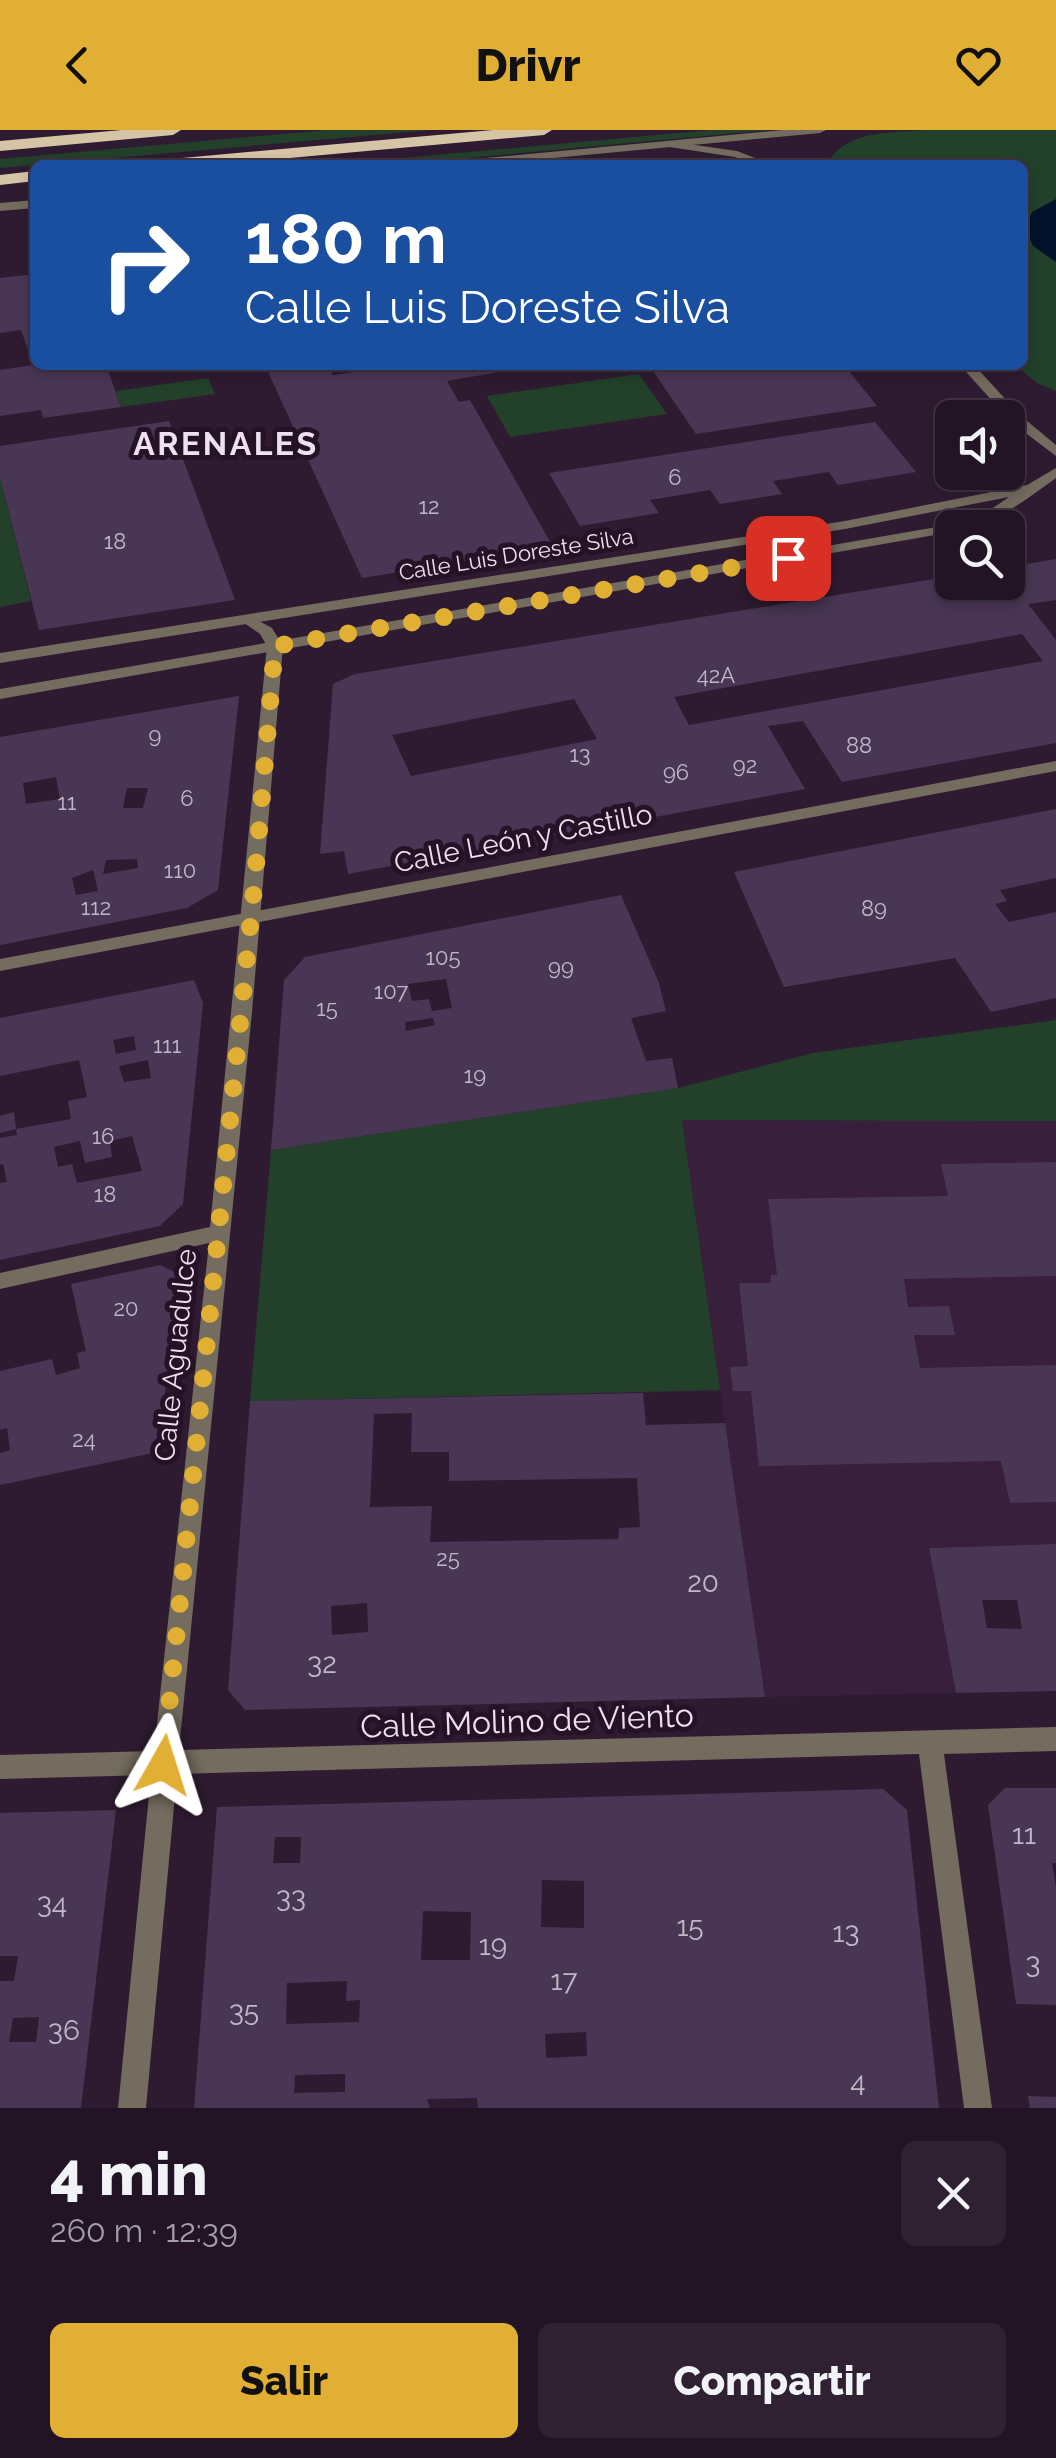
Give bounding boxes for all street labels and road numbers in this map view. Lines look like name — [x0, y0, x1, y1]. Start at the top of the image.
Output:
street label: Calle Luis Doreste Silva — [397, 523, 635, 585]
street label: Calle León y Castillo — [391, 797, 655, 880]
street label: Calle Aguadulce — [148, 1247, 203, 1463]
street label: Calle Molino de Viento — [360, 1696, 694, 1745]

